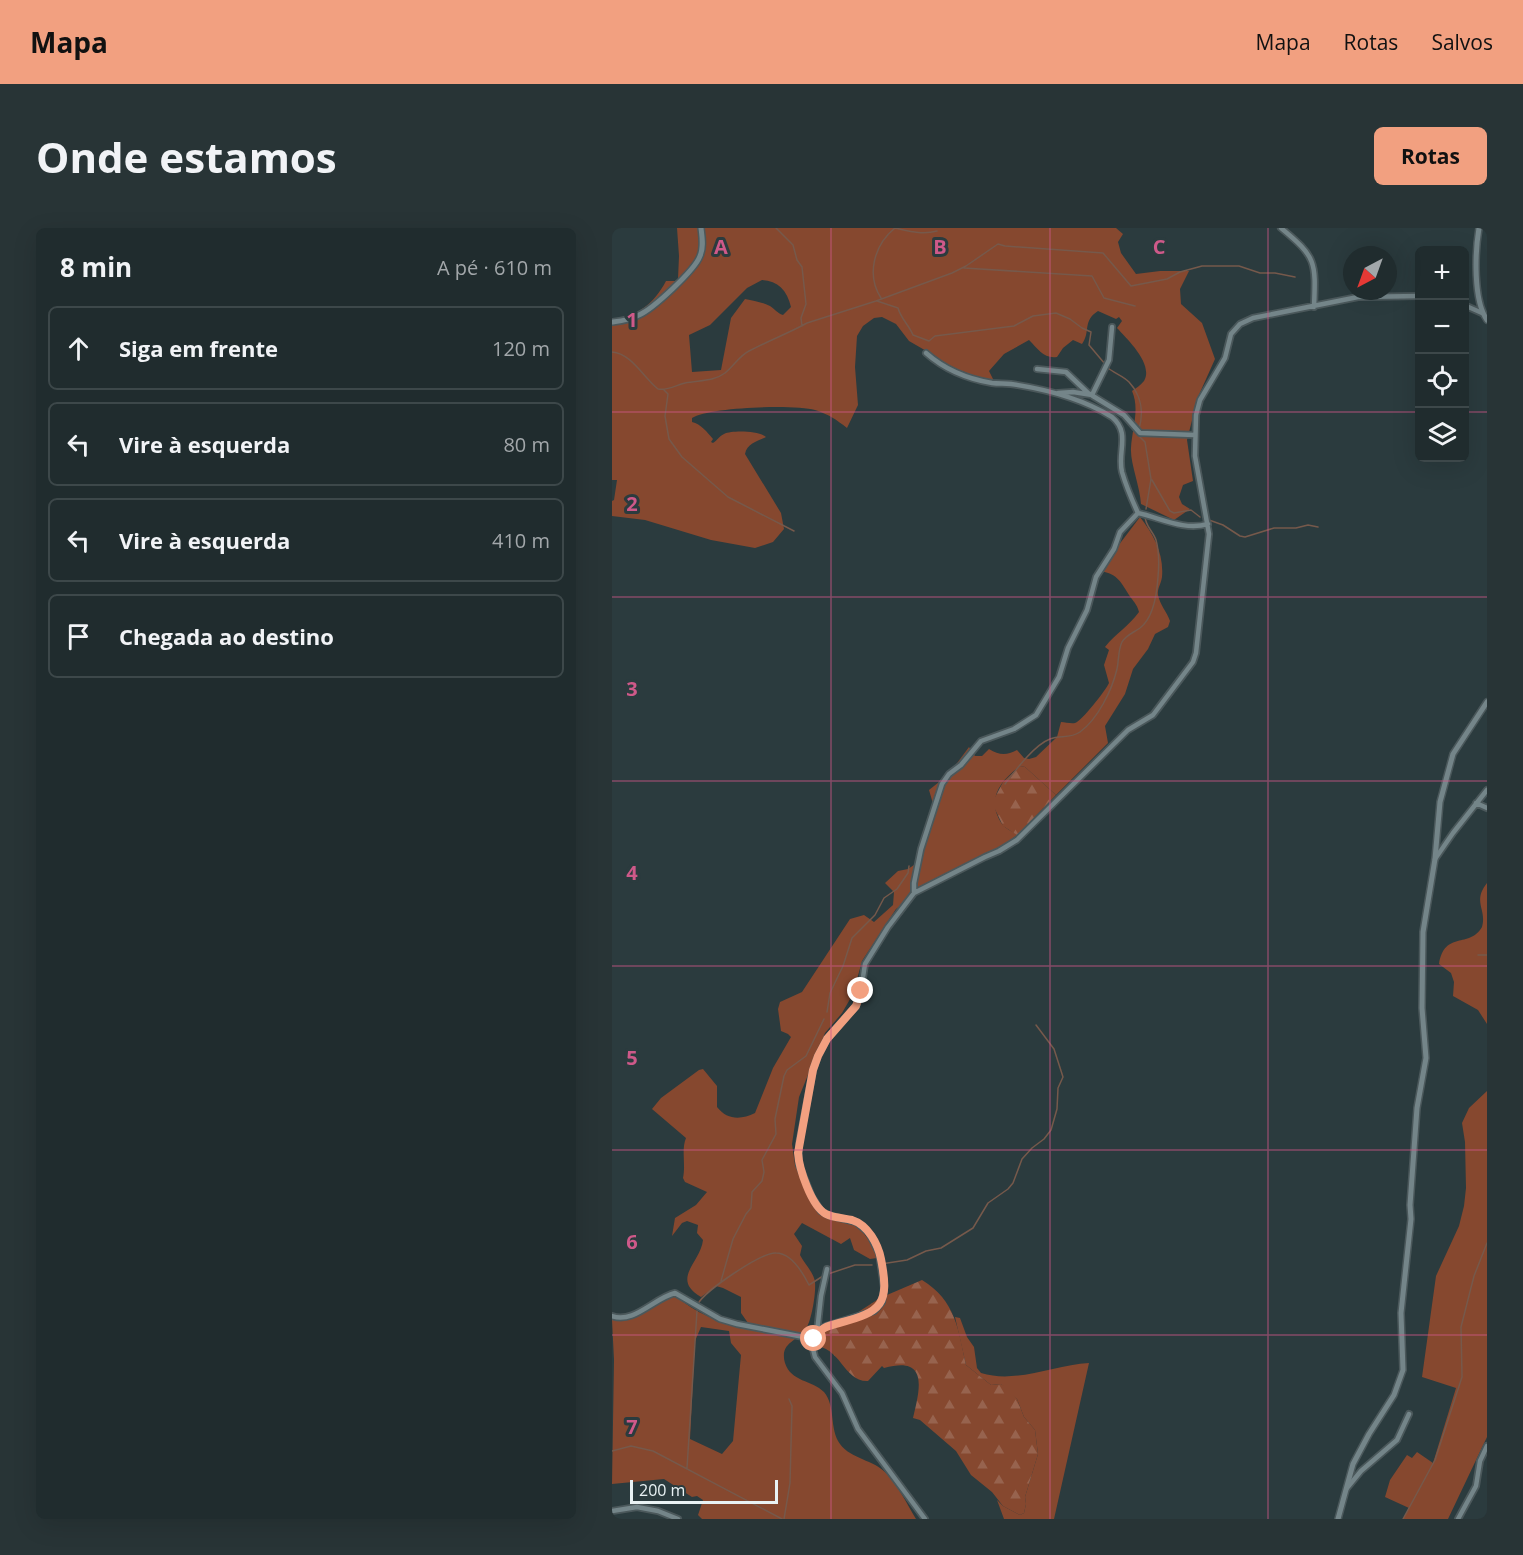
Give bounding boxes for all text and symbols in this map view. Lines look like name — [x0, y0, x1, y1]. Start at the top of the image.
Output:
text: Mapa — [30, 23, 108, 61]
text: Mapa — [1256, 28, 1311, 56]
text: Rotas — [1344, 28, 1398, 56]
text: Salvos — [1431, 28, 1493, 56]
button: Rotas — [1374, 127, 1487, 185]
text: Onde estamos — [36, 128, 337, 185]
text: A — [714, 233, 728, 260]
text: B — [933, 233, 947, 260]
text: C — [1153, 233, 1166, 260]
north arrow — [1343, 246, 1397, 300]
map controls — [1415, 246, 1469, 462]
button: + — [1415, 246, 1469, 300]
text: 8 min — [60, 249, 132, 285]
text: A pé · 610 m — [437, 254, 552, 281]
button: − — [1415, 300, 1469, 354]
text: 1 — [626, 306, 638, 333]
icon: ahead — [62, 332, 95, 365]
text: Siga em frente — [119, 333, 278, 363]
text: 120 m — [492, 335, 550, 362]
button: locate — [1415, 354, 1469, 408]
button: layers — [1415, 408, 1469, 462]
icon: left — [62, 428, 95, 461]
text: Vire à esquerda — [119, 429, 290, 459]
text: 80 m — [503, 431, 550, 458]
text: 2 — [626, 490, 638, 517]
icon: left — [62, 524, 95, 557]
text: Vire à esquerda — [119, 525, 290, 555]
text: 410 m — [492, 527, 550, 554]
icon: arrive — [62, 620, 95, 653]
text: Chegada ao destino — [119, 621, 334, 651]
text: 3 — [626, 675, 638, 702]
text: 4 — [626, 859, 638, 886]
route end — [847, 977, 873, 1003]
text: 5 — [626, 1044, 638, 1071]
text: 6 — [626, 1228, 638, 1255]
route start — [800, 1325, 826, 1351]
text: 7 — [626, 1413, 638, 1440]
scale bar — [630, 1477, 778, 1504]
text: 200 m — [639, 1479, 685, 1501]

